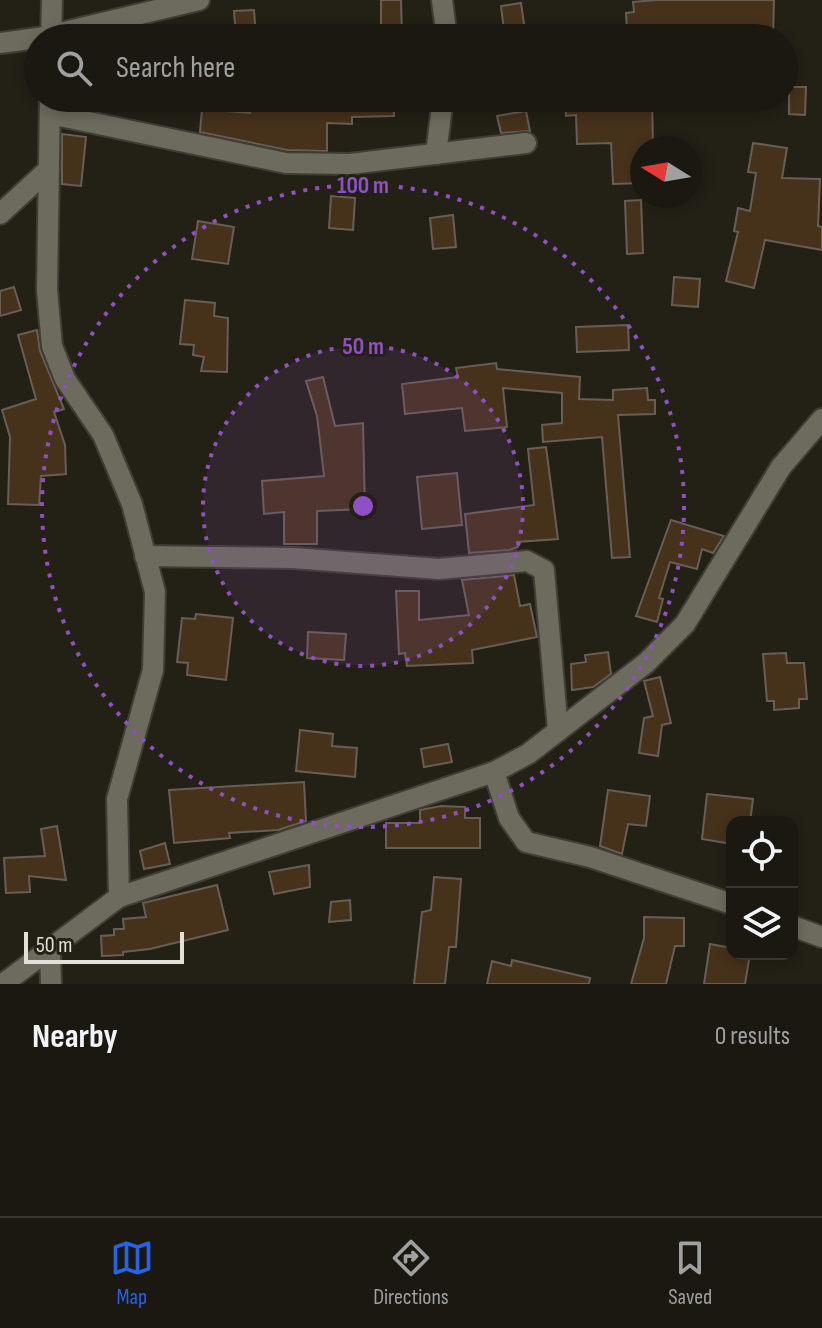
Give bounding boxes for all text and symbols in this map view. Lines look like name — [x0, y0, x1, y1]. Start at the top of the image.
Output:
search box — [24, 24, 798, 112]
icon: search — [52, 46, 96, 90]
text: Search here — [116, 50, 235, 86]
north arrow — [630, 136, 702, 208]
text: 100 m — [337, 171, 389, 200]
text: 50 m — [342, 332, 384, 361]
centre of rings — [349, 492, 377, 520]
map controls — [726, 816, 798, 960]
button: locate — [726, 816, 798, 888]
button: layers — [726, 888, 798, 960]
scale bar — [24, 928, 184, 964]
text: 50 m — [36, 932, 72, 959]
text: Nearby — [32, 1016, 118, 1057]
text: 0 results — [715, 1021, 790, 1052]
tab: Map — [110, 1236, 154, 1311]
tab: Directions — [373, 1236, 449, 1311]
tab: Saved — [668, 1236, 712, 1311]

